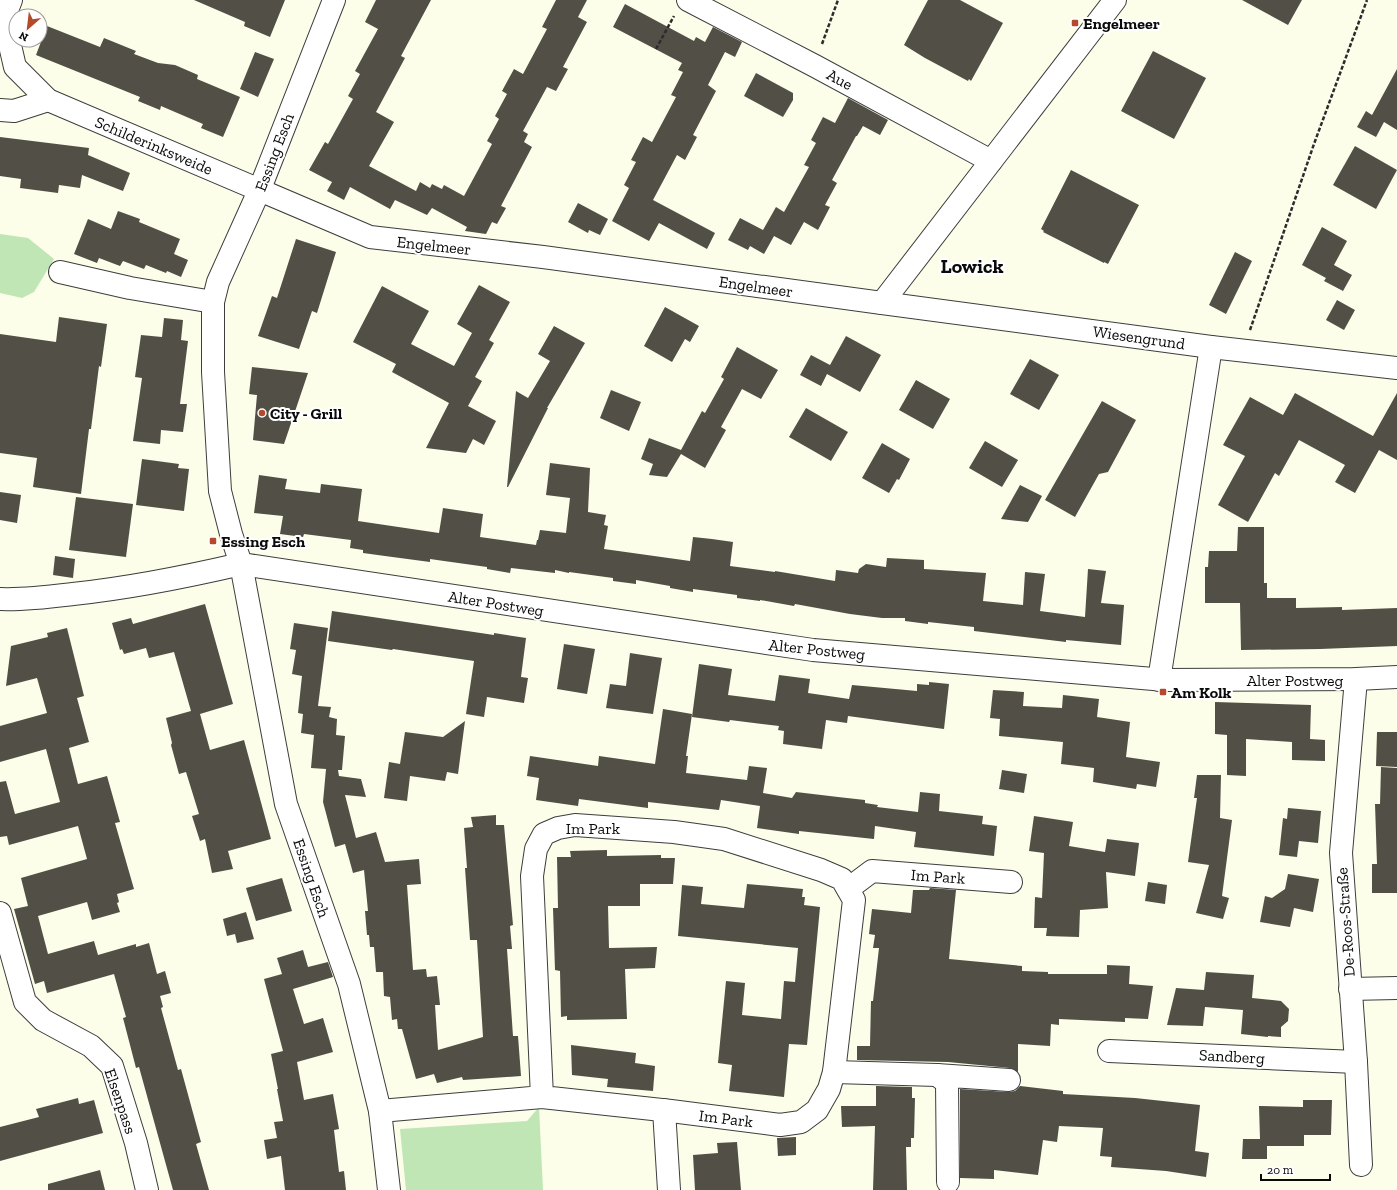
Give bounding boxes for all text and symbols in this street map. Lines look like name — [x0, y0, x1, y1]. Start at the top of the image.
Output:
north arrow — [8, 8, 48, 48]
place label: Engelmeer — [1083, 14, 1160, 33]
marker: Engelmeer — [1070, 18, 1080, 28]
text: N — [16, 28, 30, 44]
street label: Aue — [824, 65, 856, 94]
street label: Essing Esch — [251, 110, 298, 194]
street label: Schilderinksweide — [92, 112, 216, 179]
street label: Engelmeer — [396, 232, 472, 259]
district label: Lowick — [940, 254, 1004, 278]
street label: Engelmeer — [718, 272, 795, 301]
street label: Wiesengrund — [1092, 322, 1186, 353]
place label: City - Grill — [270, 404, 343, 423]
marker: City - Grill — [257, 408, 267, 418]
place label: Essing Esch — [221, 532, 306, 551]
marker: Essing Esch — [208, 536, 218, 546]
street label: Alter Postweg — [447, 587, 545, 620]
street label: Alter Postweg — [768, 635, 866, 664]
street label: Alter Postweg — [1247, 671, 1343, 690]
place label: Am Kolk — [1171, 683, 1232, 702]
marker: Am Kolk — [1158, 687, 1168, 697]
street label: Im Park — [566, 819, 621, 838]
street label: Essing Esch — [289, 836, 334, 920]
street label: Im Park — [910, 865, 966, 888]
street label: De-Roos-Straße — [1332, 867, 1359, 977]
street label: Sandberg — [1199, 1045, 1266, 1068]
street label: Elsenpass — [100, 1066, 141, 1136]
street label: Im Park — [698, 1106, 755, 1131]
scale bar — [1261, 1156, 1330, 1182]
text: 20 m — [1267, 1163, 1294, 1177]

